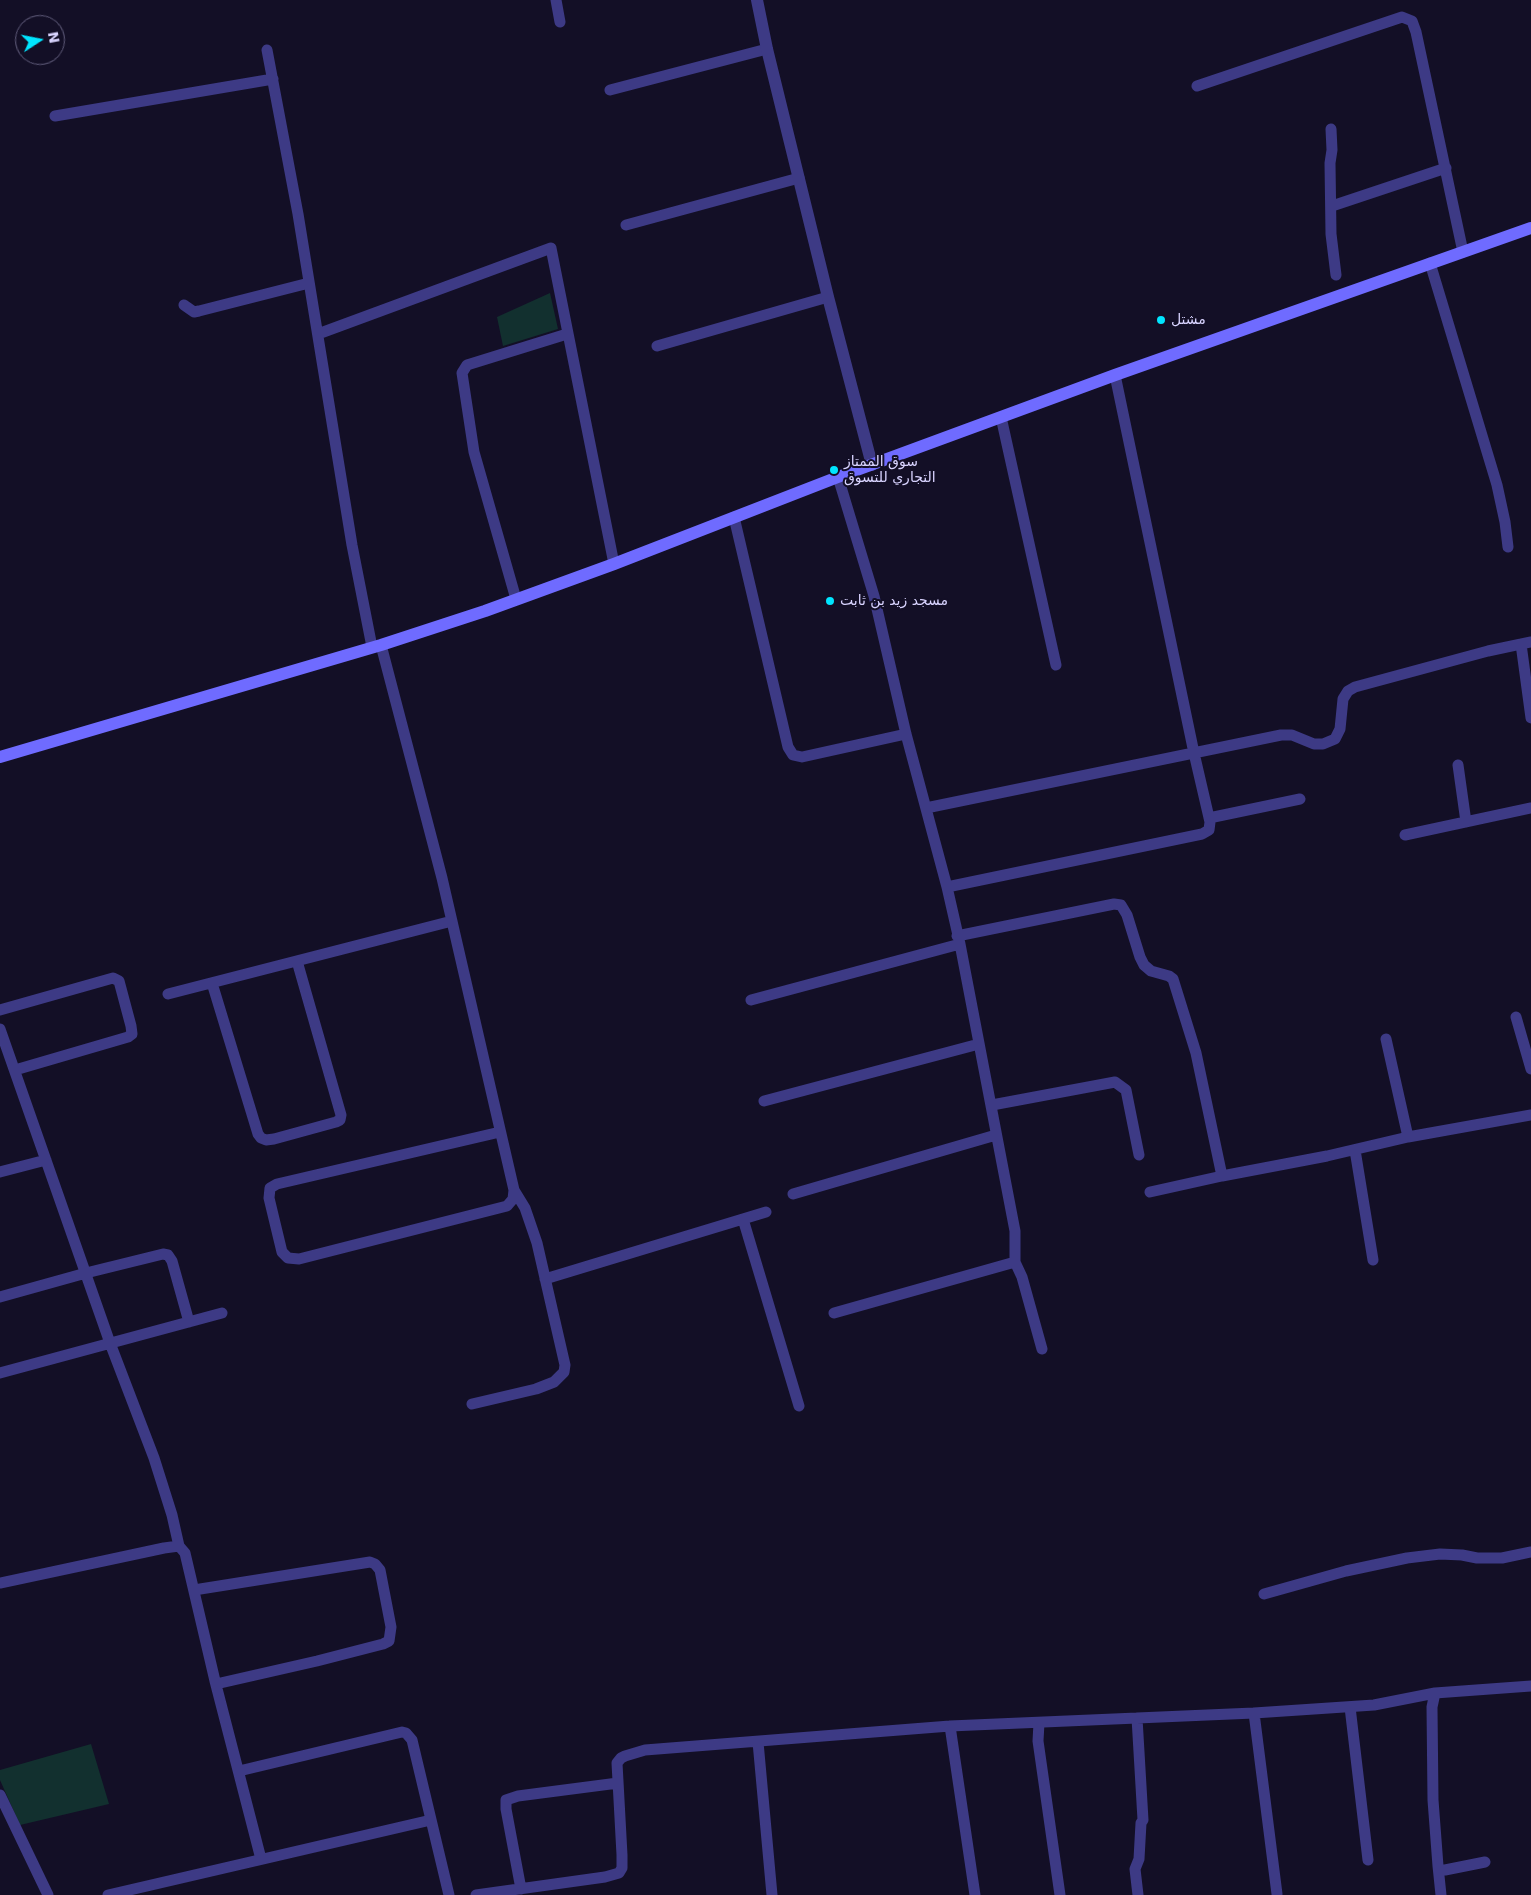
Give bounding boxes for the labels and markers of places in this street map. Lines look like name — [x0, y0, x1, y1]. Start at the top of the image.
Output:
place label: مشتل — [1171, 312, 1206, 328]
marker: مشتل — [1155, 314, 1167, 326]
place label: سوق الممتاز التجاري للتسوق — [844, 454, 936, 487]
marker: سوق الممتاز التجاري للتسوق — [828, 464, 840, 476]
place label: مسجد زيد بن ثابت — [840, 593, 948, 609]
marker: مسجد زيد بن ثابت — [824, 595, 836, 607]

